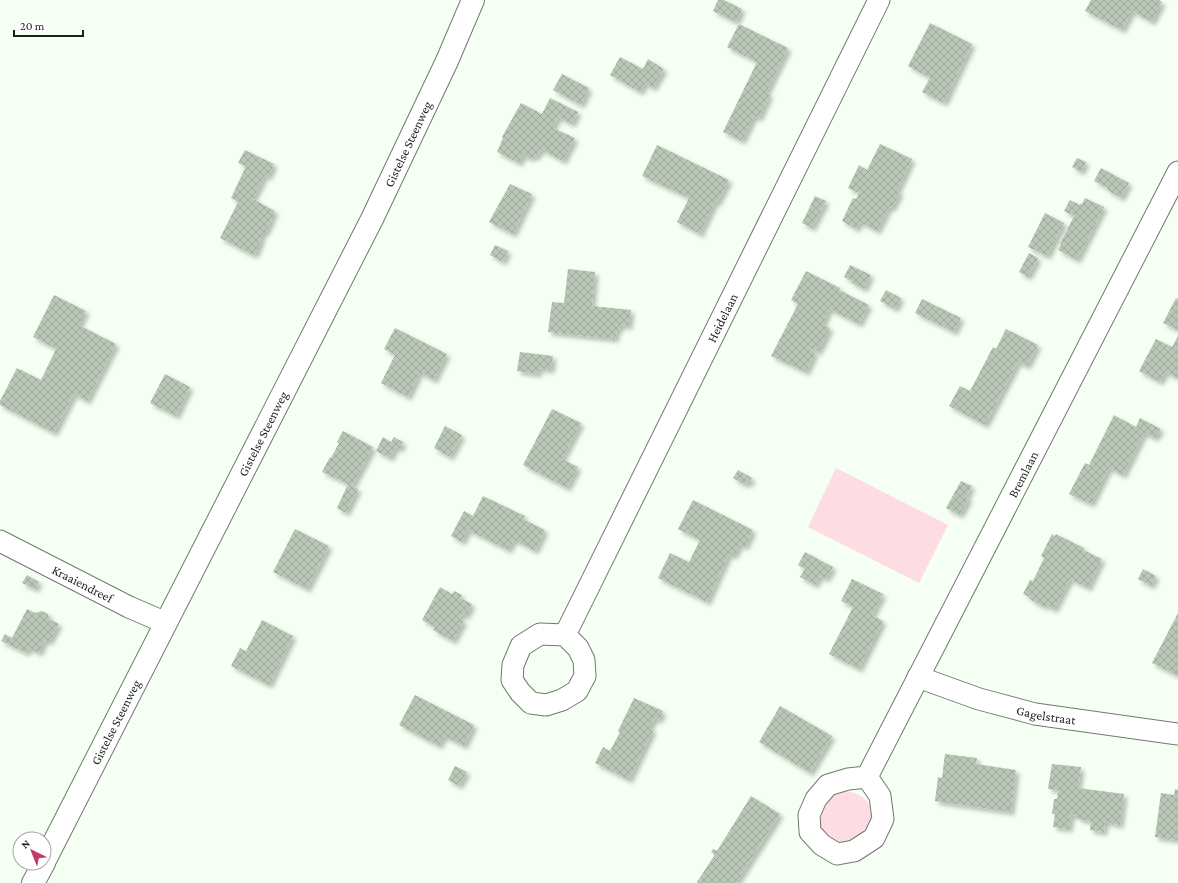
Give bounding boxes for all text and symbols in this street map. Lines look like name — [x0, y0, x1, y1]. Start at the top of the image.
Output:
scale bar — [14, 12, 83, 38]
text: 20 m — [20, 19, 45, 33]
street label: Gistelse Steenweg — [381, 98, 435, 189]
street label: Heidelaan — [704, 291, 740, 345]
street label: Gistelse Steenweg — [235, 388, 291, 479]
street label: Bremlaan — [1005, 448, 1041, 500]
street label: Kraaiendreef — [50, 562, 117, 606]
street label: Gistelse Steenweg — [87, 676, 144, 767]
street label: Gagelstraat — [1015, 702, 1077, 727]
north arrow — [12, 831, 52, 871]
text: N — [18, 836, 32, 851]

